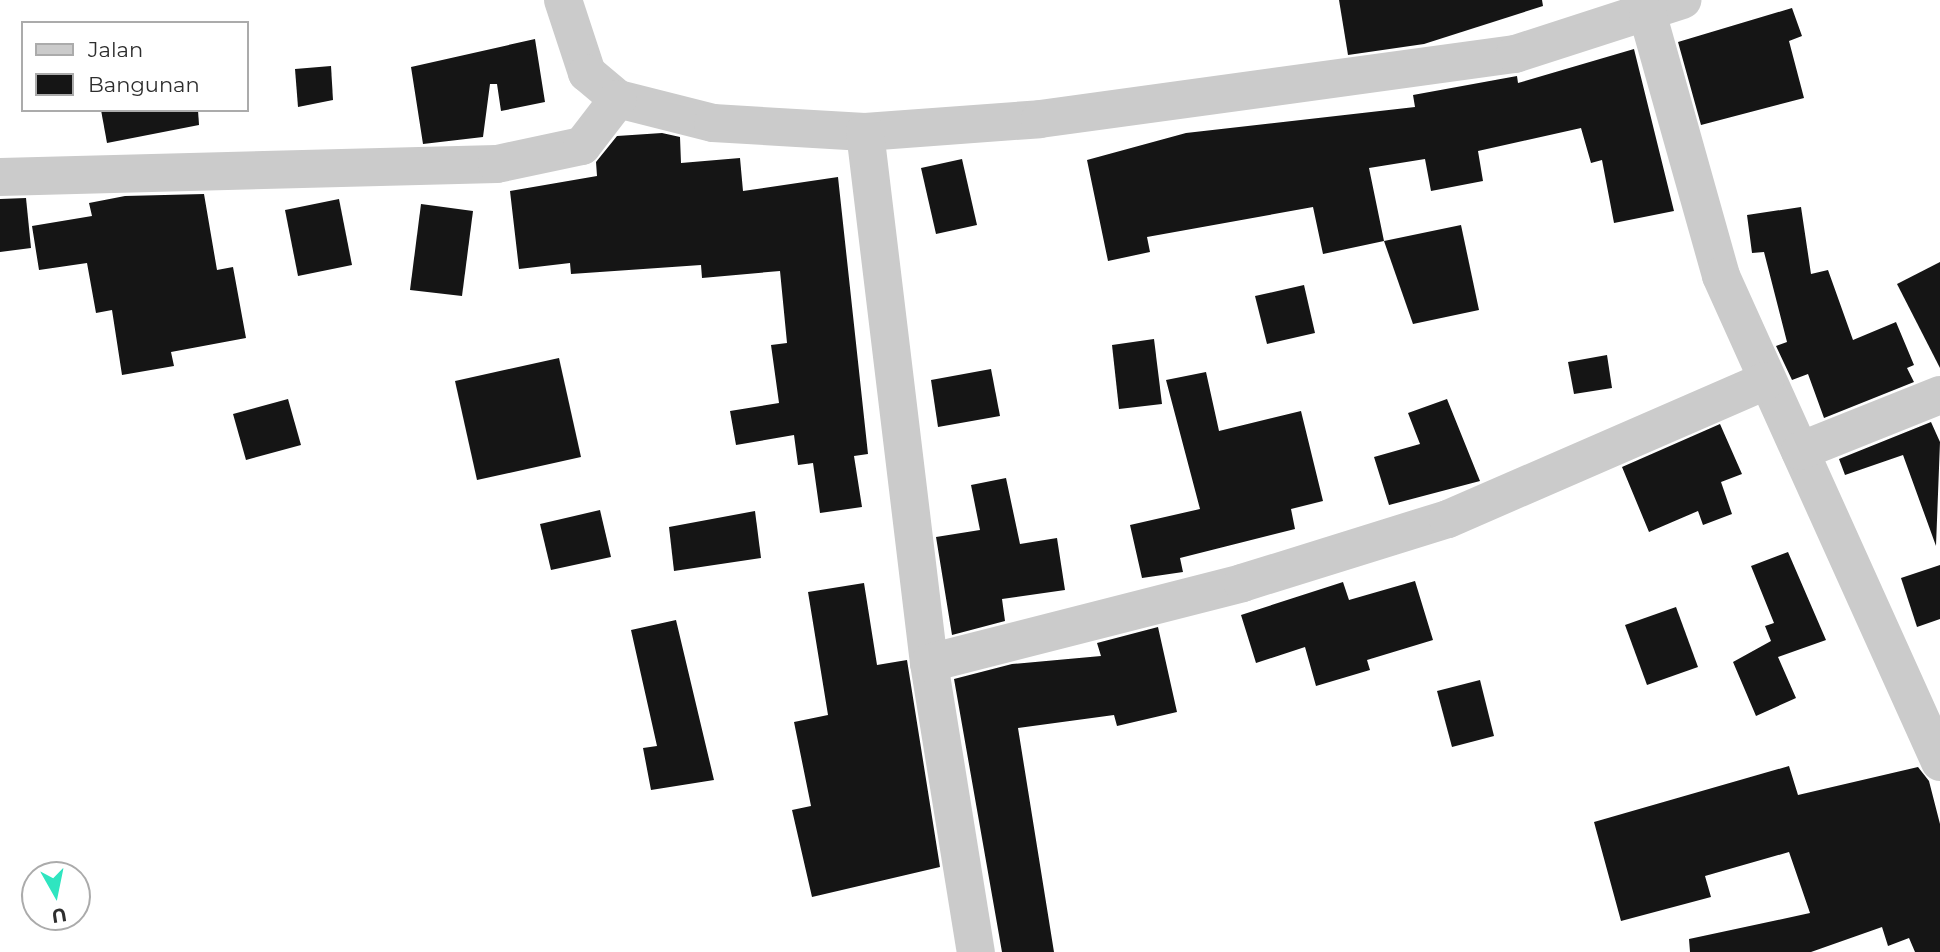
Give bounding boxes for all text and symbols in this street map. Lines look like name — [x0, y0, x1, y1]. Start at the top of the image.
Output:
legend — [21, 21, 248, 112]
text: Jalan — [88, 37, 143, 62]
text: Bangunan — [88, 72, 200, 97]
north arrow — [21, 861, 91, 931]
text: U — [50, 903, 68, 928]

